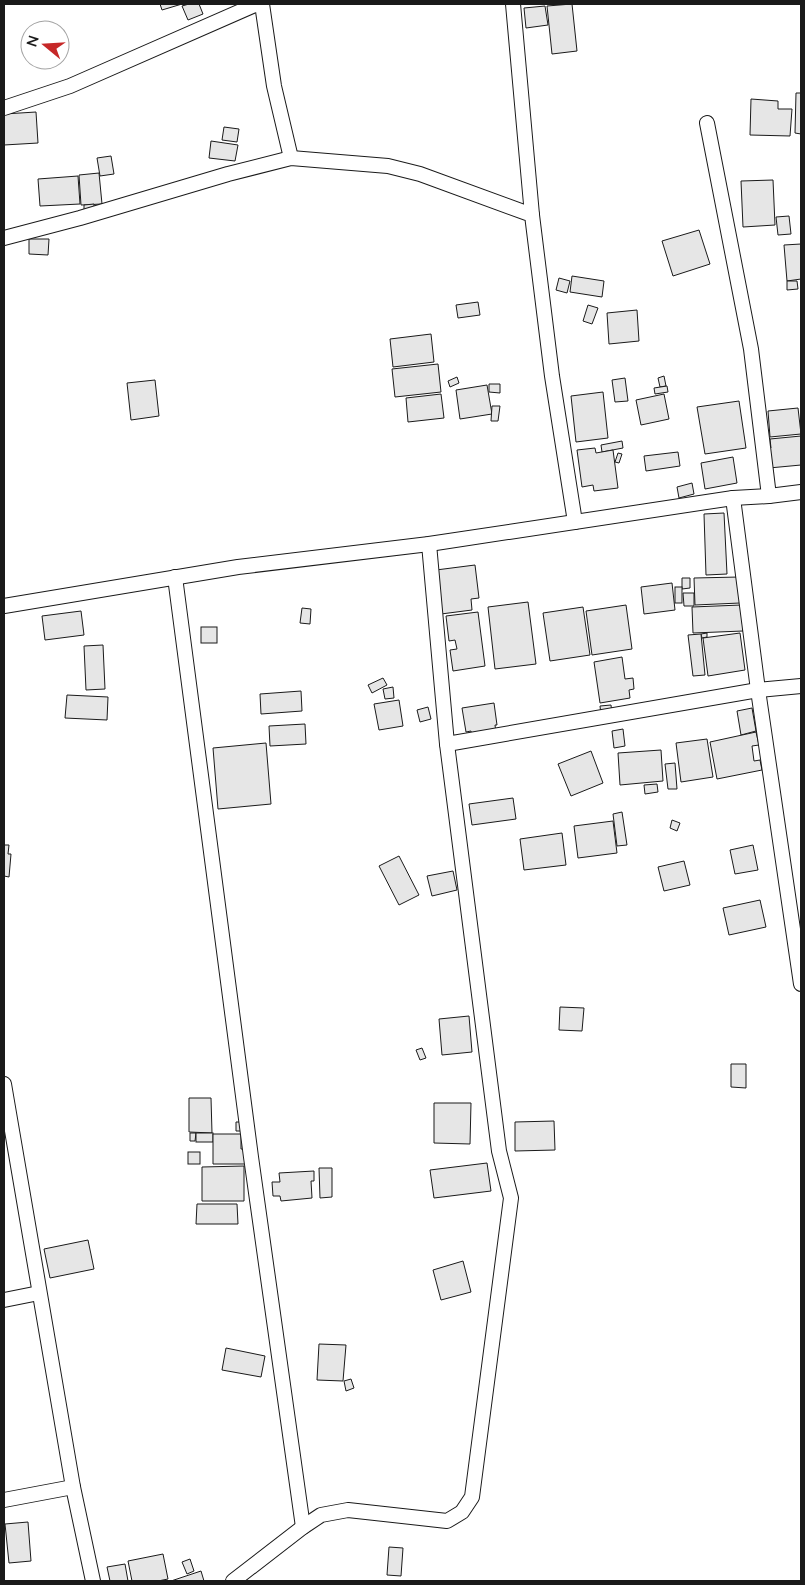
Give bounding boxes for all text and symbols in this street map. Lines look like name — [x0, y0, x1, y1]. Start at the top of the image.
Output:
north arrow — [20, 20, 70, 70]
text: N — [22, 33, 42, 49]

